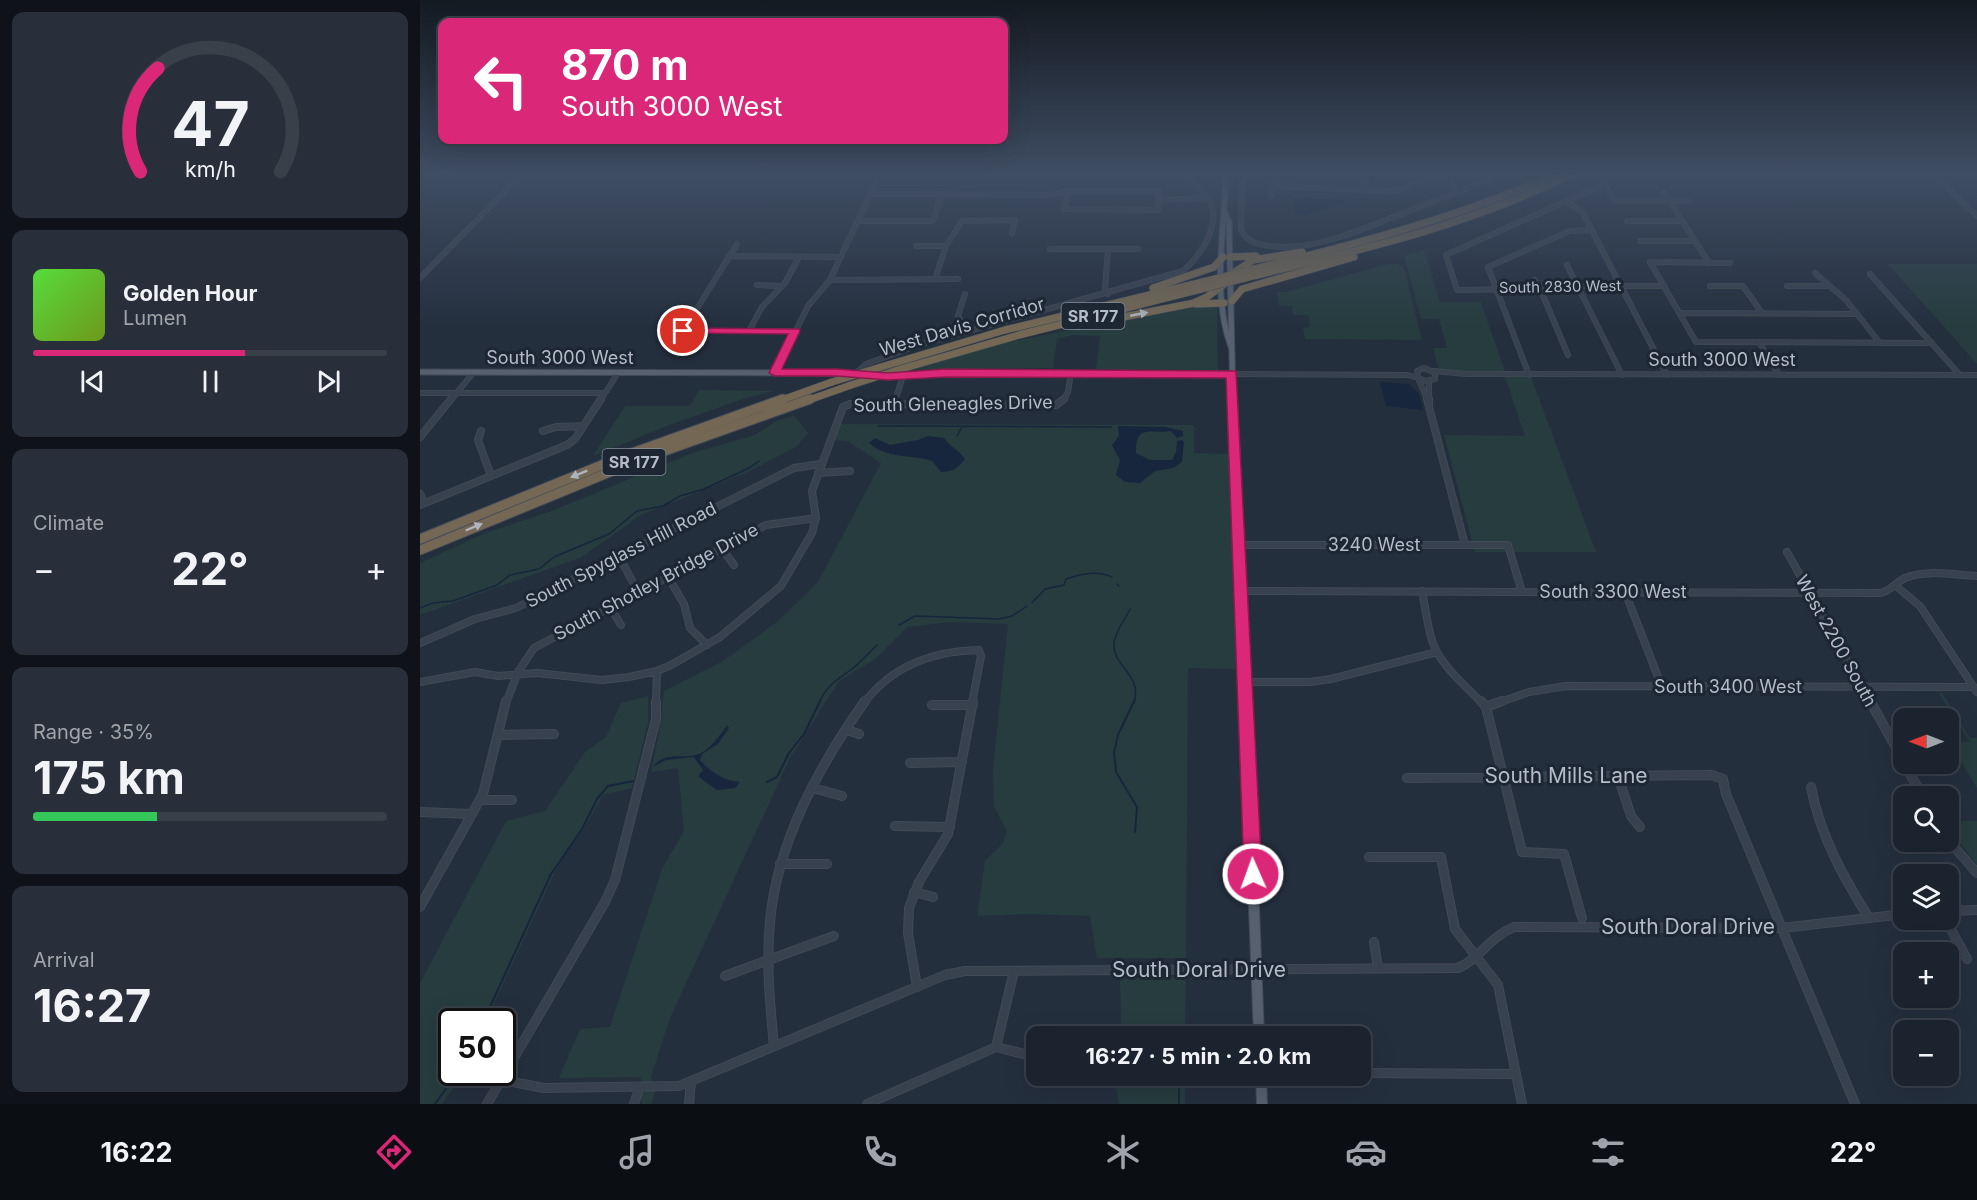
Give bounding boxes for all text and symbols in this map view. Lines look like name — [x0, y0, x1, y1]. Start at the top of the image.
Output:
text: 870 m — [561, 39, 689, 90]
icon: left — [462, 42, 540, 120]
text: 47 — [171, 86, 249, 161]
text: South 3000 West — [561, 90, 782, 123]
text: km/h — [185, 157, 235, 183]
street label: South 2830 West — [1499, 276, 1621, 297]
text: Golden Hour — [123, 280, 257, 306]
street label: West Davis Corridor — [877, 293, 1047, 360]
road number: SR 177 — [1062, 303, 1124, 329]
pin — [657, 305, 708, 356]
text: Lumen — [123, 306, 187, 330]
one-way arrow — [1130, 309, 1149, 318]
icon: arrive — [666, 314, 699, 347]
street label: South 3000 West — [486, 347, 634, 368]
street label: South 3000 West — [1648, 349, 1796, 370]
icon: previous — [76, 365, 109, 398]
icon: pause — [194, 365, 227, 398]
icon: next — [312, 365, 345, 398]
street label: South Gleneagles Drive — [853, 391, 1053, 416]
road number: SR 177 — [602, 449, 666, 475]
one-way arrow — [570, 469, 588, 479]
street label: South Spyglass Hill Road — [522, 497, 720, 612]
text: Climate — [33, 511, 104, 535]
street label: South Shotley Bridge Drive — [550, 519, 762, 644]
one-way arrow — [465, 522, 482, 531]
street label: 3240 West — [1328, 534, 1420, 555]
text: 22° — [171, 541, 249, 596]
text: − — [33, 549, 55, 589]
text: + — [365, 549, 387, 589]
street label: West 2200 South — [1792, 571, 1881, 710]
street label: South 3300 West — [1539, 581, 1687, 602]
street label: South 3400 West — [1654, 676, 1802, 697]
north arrow — [1893, 708, 1959, 774]
map controls — [1893, 708, 1959, 1086]
text: Range · 35% — [33, 720, 154, 744]
text: 175 km — [33, 750, 185, 805]
street label: South Mills Lane — [1484, 763, 1648, 788]
button: search — [1893, 786, 1959, 852]
position arrow — [1221, 842, 1285, 906]
button: layers — [1893, 864, 1959, 930]
street label: South Doral Drive — [1601, 914, 1775, 939]
button: + — [1893, 942, 1959, 1008]
text: Arrival — [33, 948, 95, 972]
street label: South Doral Drive — [1112, 957, 1286, 982]
text: 16:27 — [33, 978, 151, 1033]
speed limit sign: 50 — [438, 1008, 516, 1086]
button: − — [1893, 1020, 1959, 1086]
text: 16:27 · 5 min · 2.0 km — [1086, 1043, 1311, 1069]
icon: directions — [373, 1131, 415, 1173]
icon: music — [616, 1131, 658, 1173]
icon: phone — [859, 1131, 901, 1173]
icon: climate — [1102, 1131, 1144, 1173]
icon: car — [1345, 1131, 1387, 1173]
icon: filters — [1587, 1131, 1629, 1173]
text: 16:22 — [100, 1136, 173, 1169]
text: 22° — [1830, 1136, 1877, 1169]

